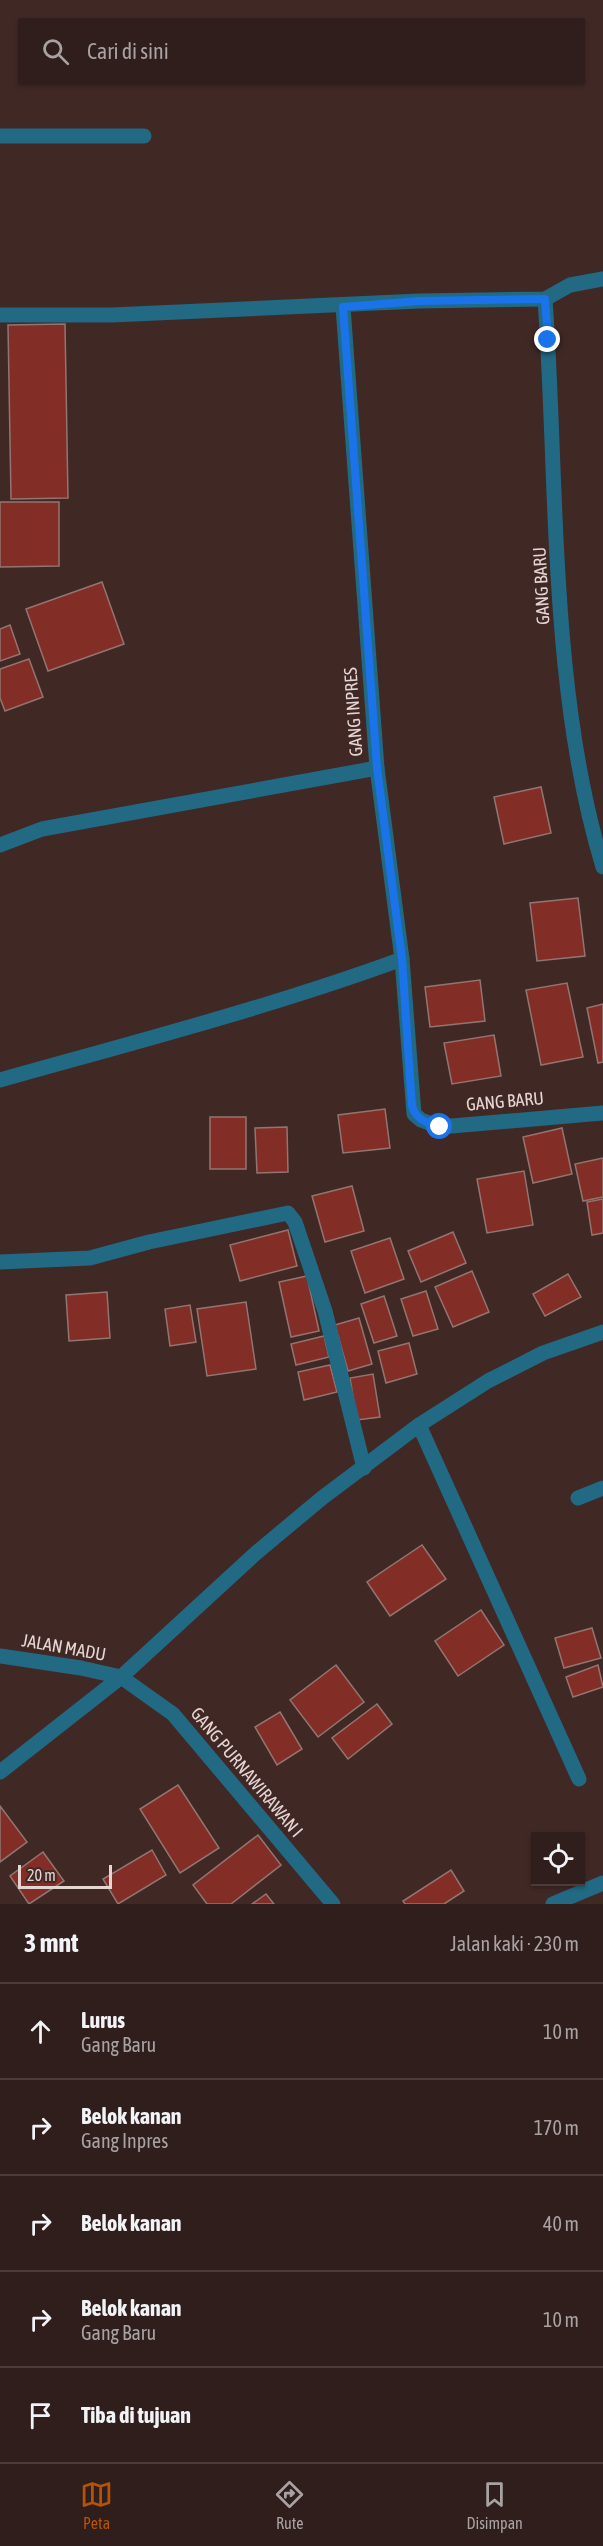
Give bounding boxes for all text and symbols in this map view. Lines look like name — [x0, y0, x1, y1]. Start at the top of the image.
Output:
search box — [18, 18, 585, 84]
icon: search — [39, 35, 72, 68]
text: Cari di sini — [87, 38, 169, 64]
route end — [534, 326, 560, 352]
street label: GANG BARU — [528, 547, 554, 625]
street label: GANG INPRES — [339, 666, 367, 757]
street label: GANG BARU — [465, 1087, 545, 1115]
route start — [426, 1113, 452, 1139]
street label: JALAN MADU — [20, 1629, 108, 1665]
street label: GANG PURNAWIRAWAN I — [187, 1703, 307, 1841]
map controls — [531, 1832, 585, 1886]
button: locate — [531, 1832, 585, 1886]
scale bar — [18, 1862, 112, 1890]
text: 20 m — [27, 1866, 56, 1884]
text: 3 mnt — [24, 1928, 79, 1958]
text: Jalan kaki · 230 m — [450, 1932, 579, 1955]
text: Lurus — [81, 2007, 125, 2033]
icon: ahead — [24, 2015, 57, 2048]
text: 10 m — [543, 2020, 579, 2043]
text: Gang Baru — [81, 2033, 156, 2056]
text: Belok kanan — [81, 2103, 182, 2129]
icon: right — [24, 2111, 57, 2144]
text: 170 m — [534, 2116, 579, 2139]
text: Gang Inpres — [81, 2129, 168, 2152]
icon: right — [24, 2207, 57, 2240]
text: Belok kanan — [81, 2210, 182, 2236]
text: 40 m — [543, 2212, 579, 2235]
text: Belok kanan — [81, 2295, 182, 2321]
icon: right — [24, 2303, 57, 2336]
text: 10 m — [543, 2308, 579, 2331]
text: Gang Baru — [81, 2321, 156, 2344]
icon: arrive — [24, 2399, 57, 2432]
text: Tiba di tujuan — [81, 2402, 191, 2428]
tab: Peta — [80, 2478, 113, 2532]
tab: Rute — [273, 2478, 306, 2532]
tab: Disimpan — [467, 2478, 523, 2532]

